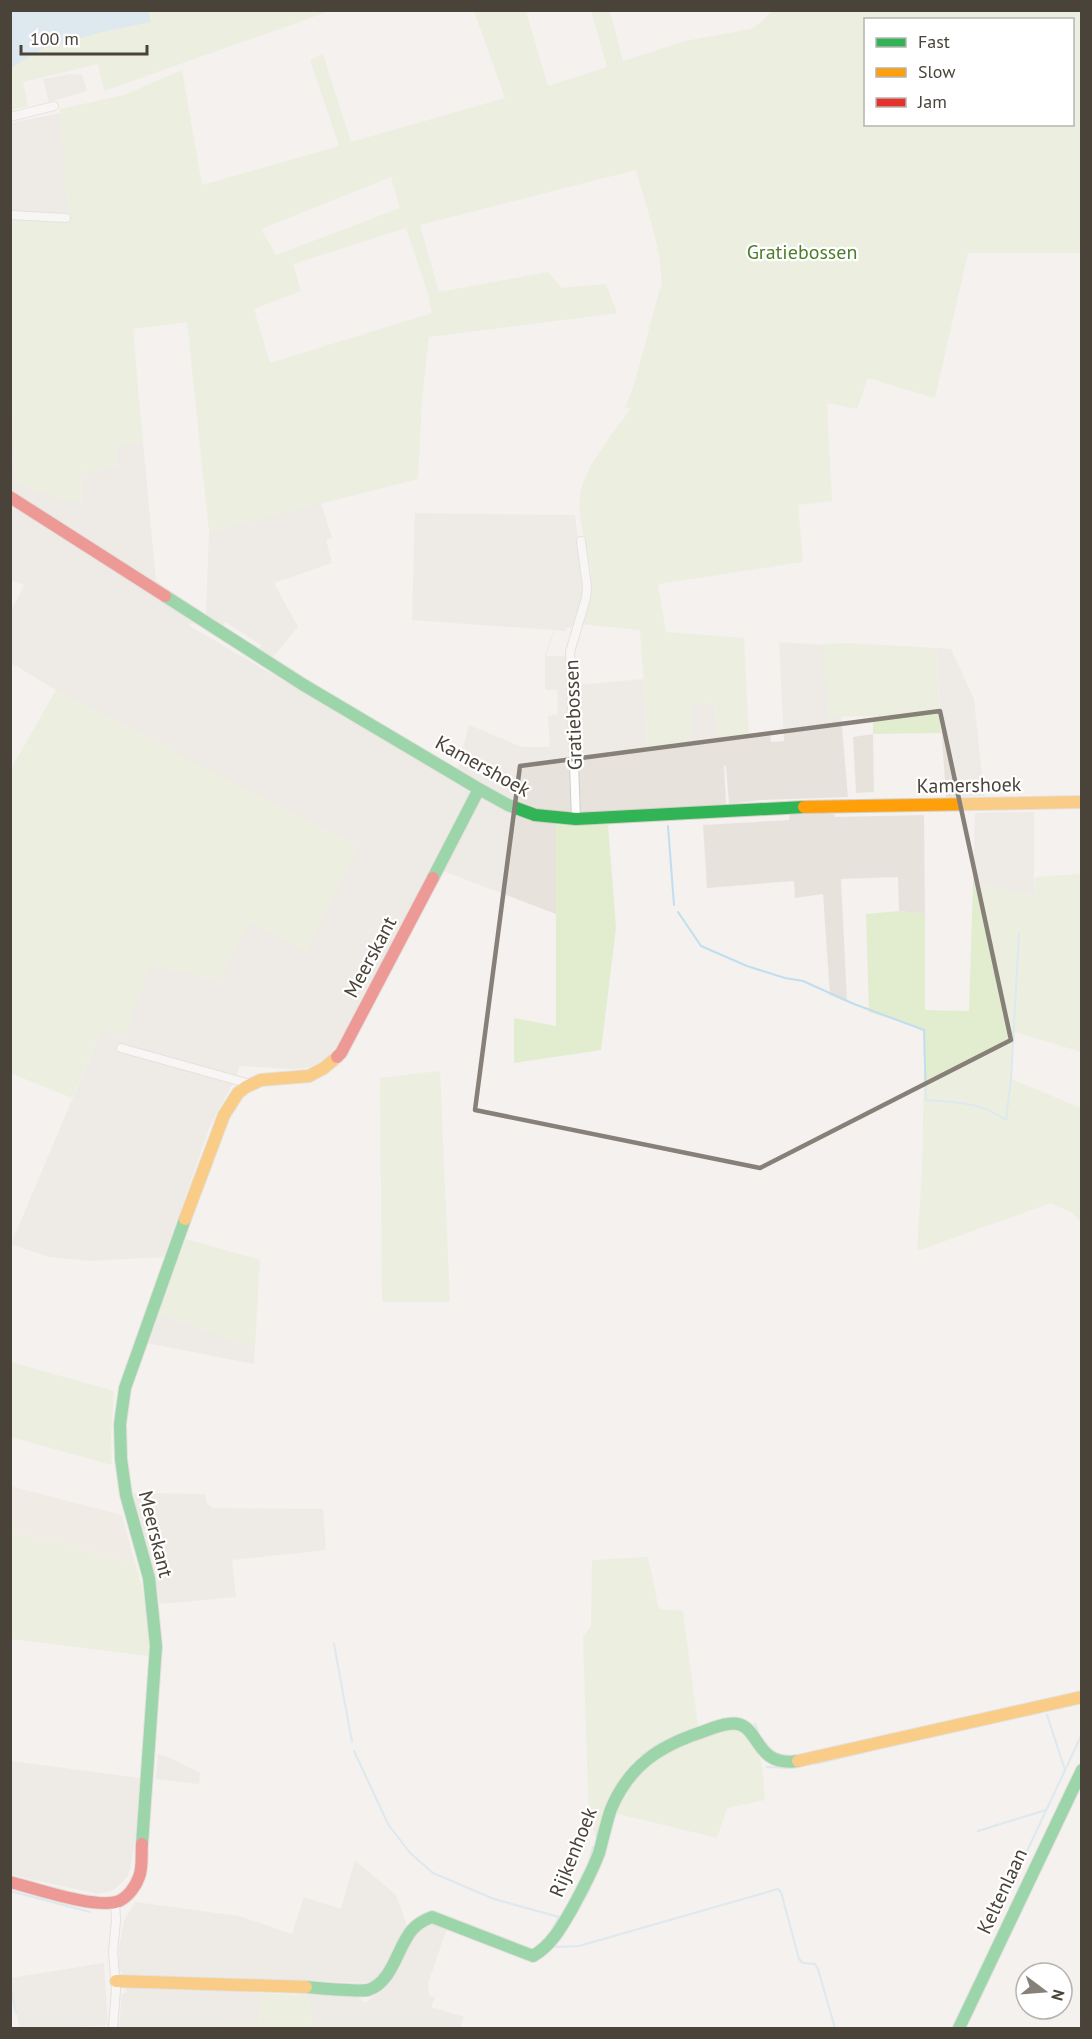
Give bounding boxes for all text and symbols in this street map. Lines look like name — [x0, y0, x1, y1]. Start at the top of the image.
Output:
scale bar — [21, 18, 147, 56]
legend — [864, 18, 1074, 126]
text: 100 m — [30, 27, 79, 50]
text: Fast — [918, 30, 950, 53]
text: Slow — [918, 60, 956, 83]
text: Jam — [917, 90, 947, 113]
park label: Gratiebossen — [747, 239, 857, 265]
street label: Gratiebossen — [558, 659, 588, 771]
street label: Kamershoek — [431, 729, 535, 803]
street label: Kamershoek — [916, 771, 1022, 799]
street label: Meerskant — [338, 912, 402, 1002]
street label: Meerskant — [133, 1488, 179, 1580]
street label: Rijkenhoek — [543, 1803, 603, 1901]
street label: Keltenlaan — [971, 1844, 1033, 1938]
north arrow — [1014, 1961, 1074, 2021]
text: N — [1047, 1987, 1069, 2003]

